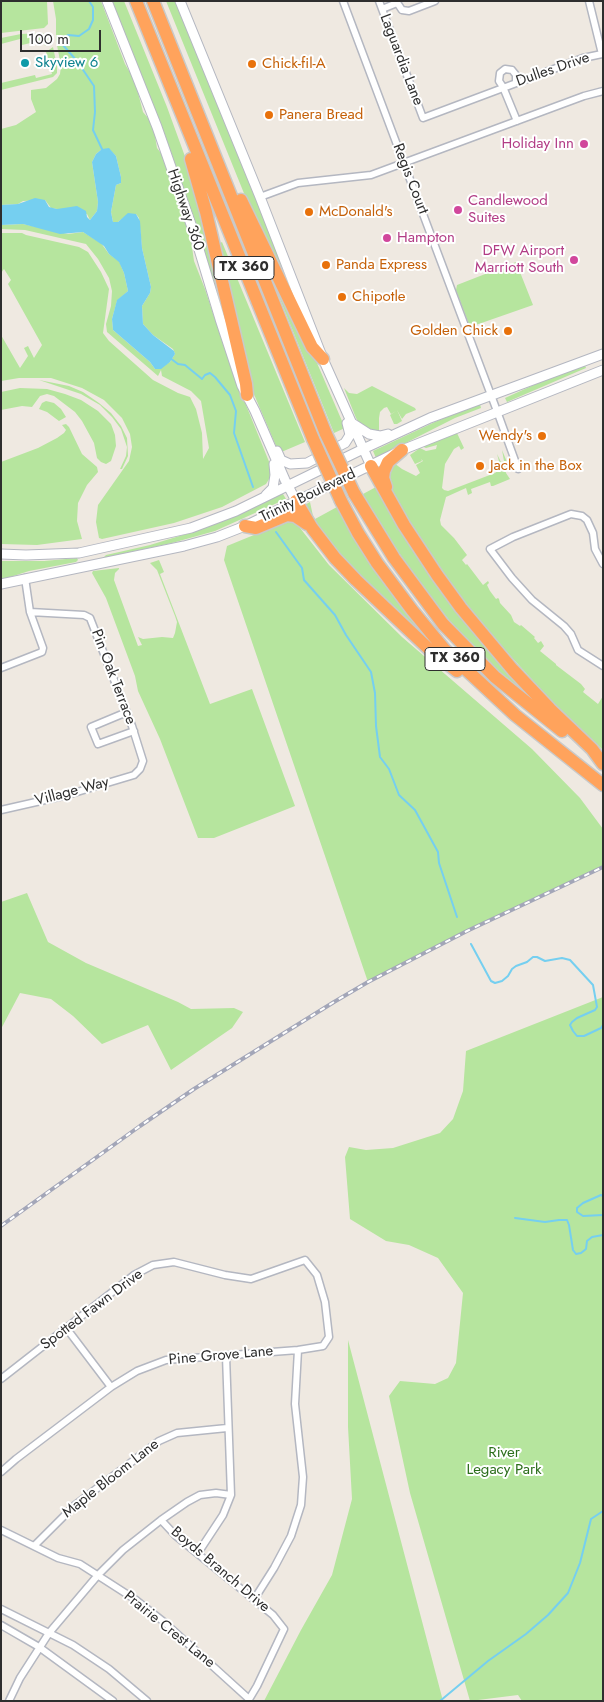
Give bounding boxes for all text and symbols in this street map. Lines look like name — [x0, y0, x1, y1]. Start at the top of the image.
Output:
street label: Laguardia Lane — [375, 12, 427, 108]
scale bar — [22, 20, 104, 52]
text: 100 m — [28, 28, 69, 50]
street label: Dulles Drive — [514, 49, 592, 91]
place label: Skyview 6 — [35, 54, 98, 72]
place label: Chick-fil-A — [262, 55, 326, 73]
marker: Skyview 6 — [19, 57, 31, 69]
marker: Chick-fil-A — [246, 58, 258, 70]
place label: Panera Bread — [279, 106, 363, 124]
marker: Panera Bread — [263, 109, 275, 121]
place label: Holiday Inn — [502, 135, 574, 153]
marker: Holiday Inn — [578, 138, 590, 150]
street label: Regis Court — [388, 141, 432, 217]
street label: Highway 360 — [163, 167, 207, 253]
place label: Candlewood Suites — [468, 192, 548, 227]
place label: McDonald's — [319, 203, 393, 221]
marker: Candlewood Suites — [452, 204, 464, 216]
marker: McDonald's — [303, 206, 315, 218]
place label: Hampton — [397, 229, 455, 247]
marker: Hampton — [381, 232, 393, 244]
place label: DFW Airport Marriott South — [475, 242, 564, 277]
marker: DFW Airport Marriott South — [568, 254, 580, 266]
road number: TX 360 — [214, 256, 274, 280]
place label: Panda Express — [336, 256, 427, 274]
marker: Panda Express — [320, 259, 332, 271]
place label: Chipotle — [352, 288, 406, 306]
marker: Chipotle — [336, 291, 348, 303]
place label: Golden Chick — [410, 322, 498, 340]
marker: Golden Chick — [502, 325, 514, 337]
place label: Wendy's — [479, 427, 532, 445]
marker: Wendy's — [536, 430, 548, 442]
place label: Jack in the Box — [490, 457, 582, 475]
marker: Jack in the Box — [474, 460, 486, 472]
street label: Trinity Boulevard — [257, 465, 359, 527]
street label: Pin Oak Terrace — [87, 627, 139, 727]
road number: TX 360 — [425, 648, 485, 671]
street label: Village Way — [33, 774, 111, 810]
street label: Spotted Fawn Drive — [37, 1266, 147, 1354]
street label: Pine Grove Lane — [168, 1342, 274, 1370]
street label: Maple Bloom Lane — [59, 1436, 163, 1522]
park label: River Legacy Park — [466, 1444, 542, 1479]
street label: Boyds Branch Drive — [167, 1523, 273, 1617]
street label: Prairie Crest Lane — [120, 1588, 218, 1672]

